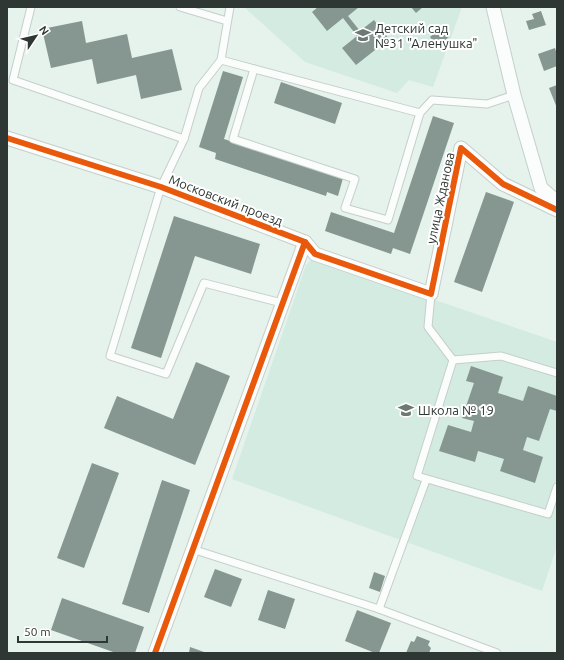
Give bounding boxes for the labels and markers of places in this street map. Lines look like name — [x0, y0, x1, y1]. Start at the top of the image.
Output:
place label: Детский сад №31 "Аленушка" — [375, 21, 478, 50]
school or university icon: Детский сад №31 "Аленушка" — [354, 26, 372, 44]
school or university icon: Школа № 19 — [397, 401, 415, 419]
place label: Школа № 19 — [418, 403, 494, 417]

